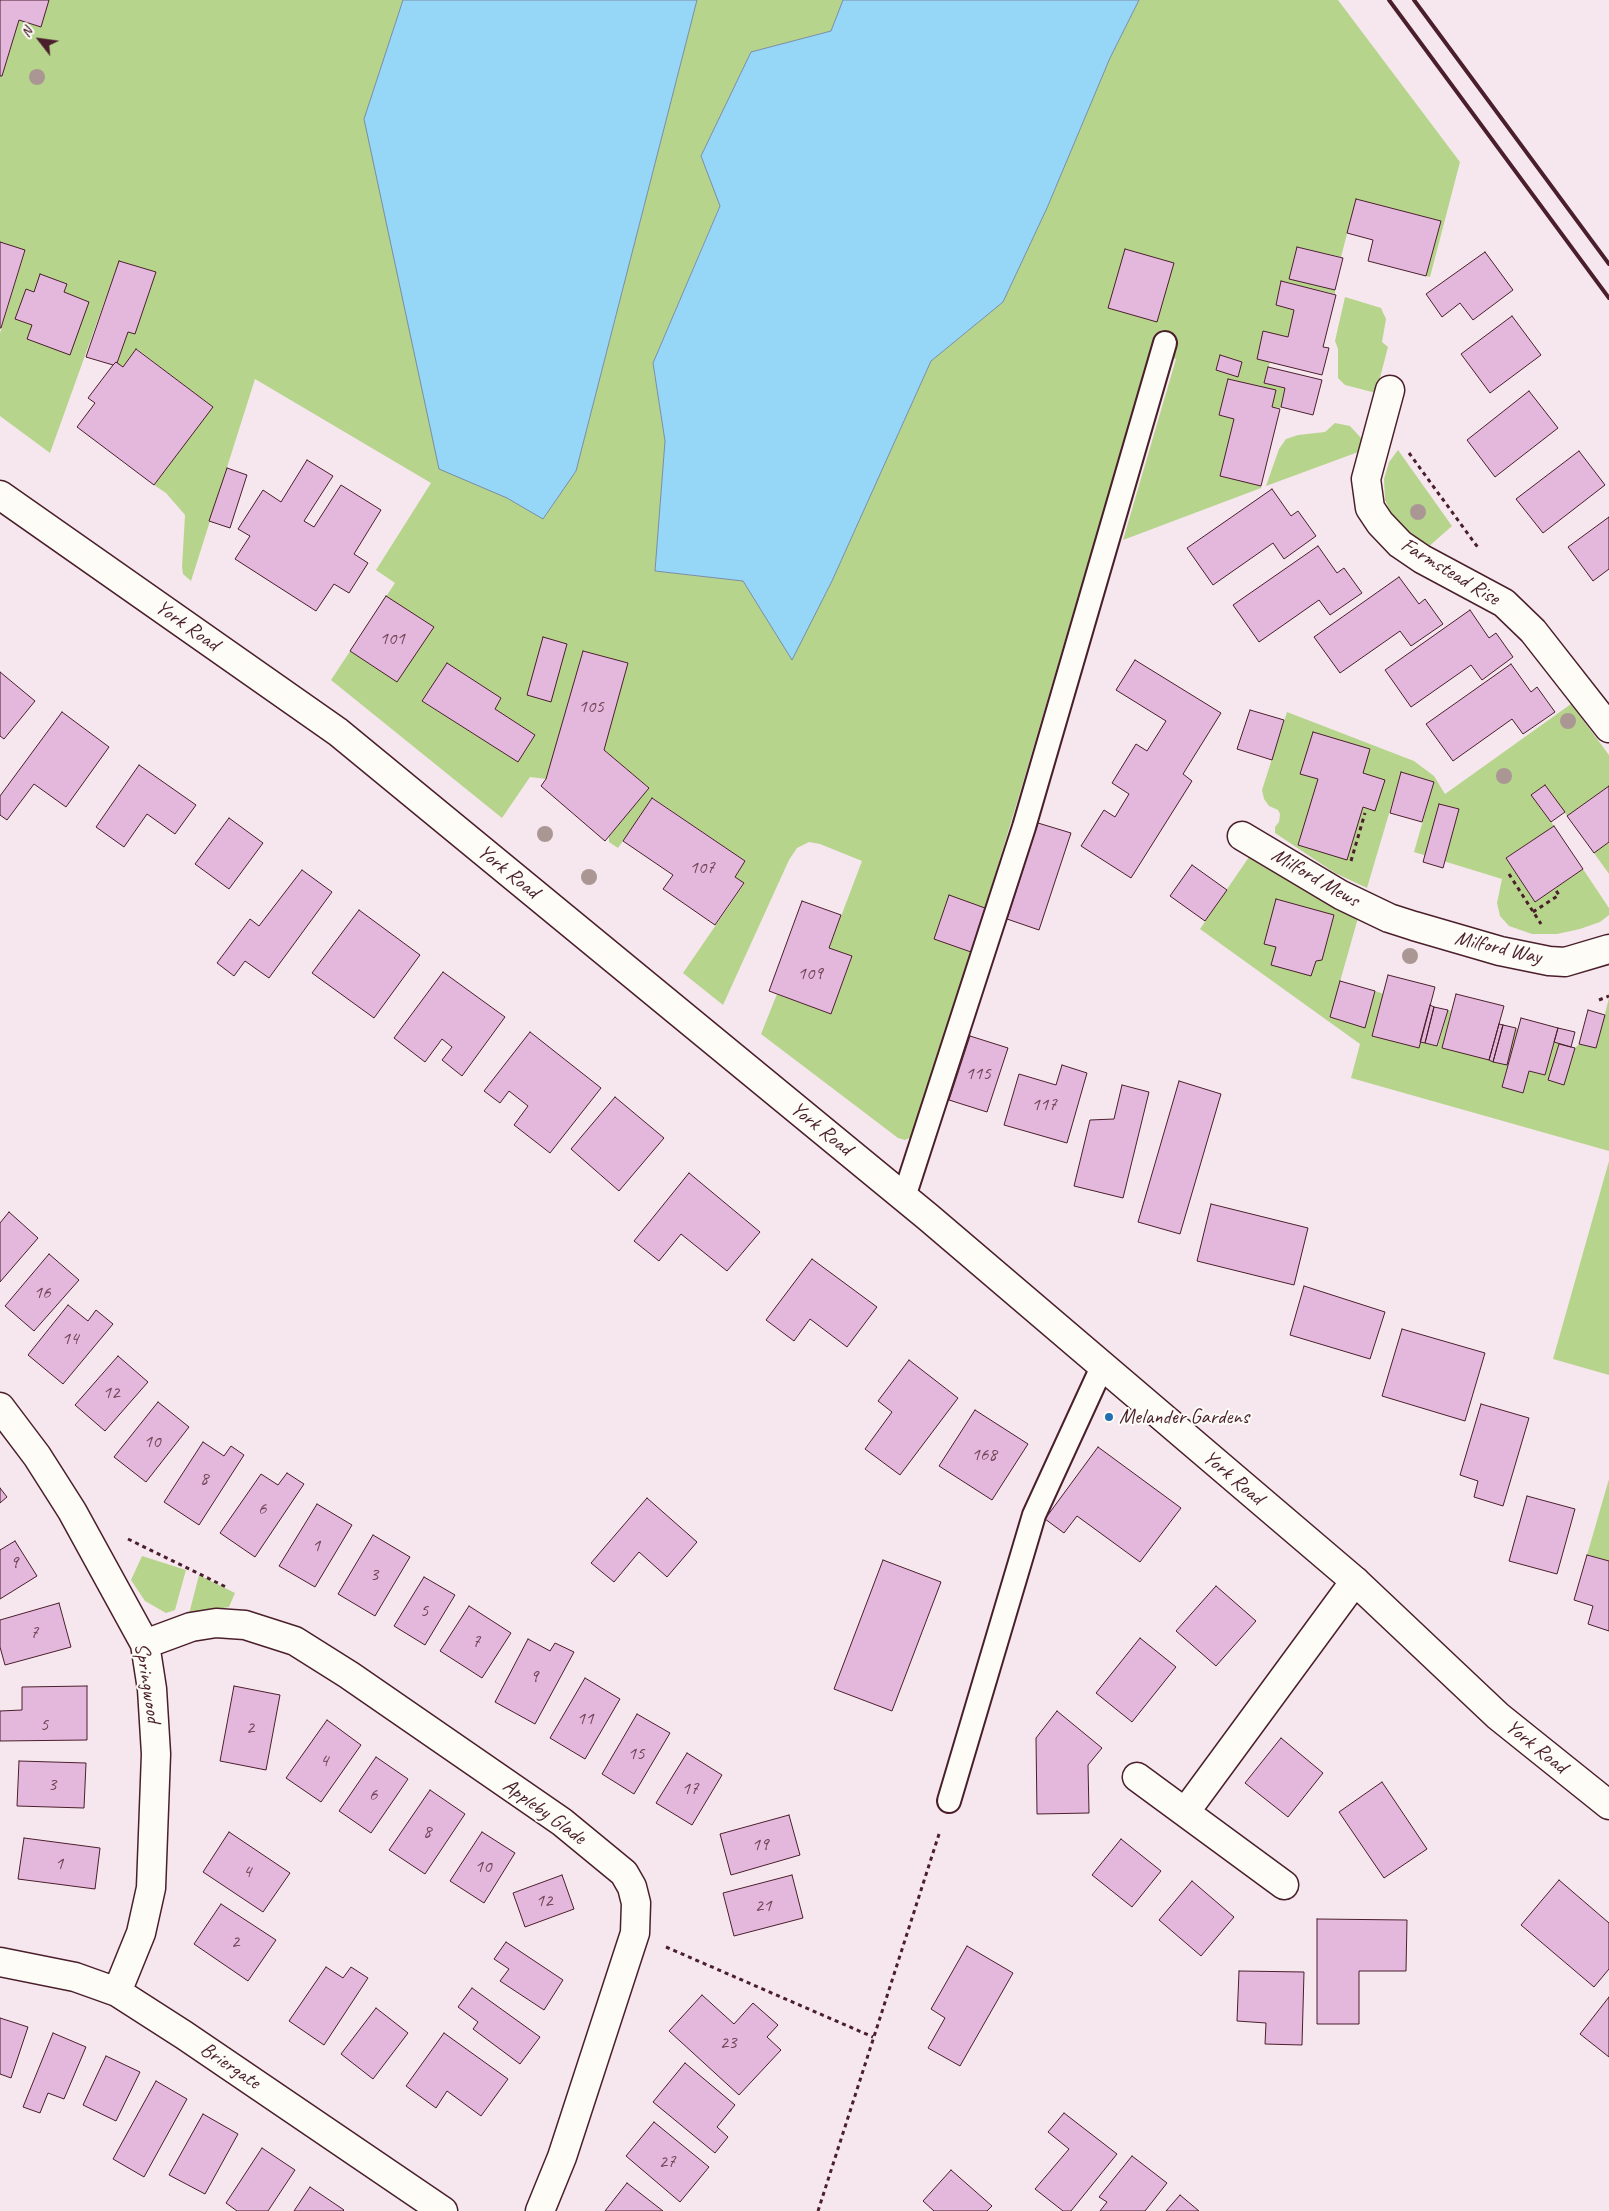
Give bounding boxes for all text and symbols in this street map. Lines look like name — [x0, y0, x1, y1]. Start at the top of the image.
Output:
north arrow — [15, 15, 65, 65]
text: N — [17, 24, 36, 40]
street label: Farmstead Rise — [1396, 533, 1504, 611]
street label: York Road — [150, 595, 224, 657]
house number: 101 — [379, 628, 405, 650]
house number: 105 — [578, 696, 604, 718]
street label: York Road — [472, 839, 544, 905]
street label: Milford Mews — [1267, 843, 1363, 913]
house number: 107 — [689, 857, 715, 879]
street label: Milford Way — [1452, 926, 1544, 970]
house number: 109 — [797, 963, 823, 985]
house number: 115 — [965, 1063, 991, 1085]
house number: 117 — [1031, 1094, 1057, 1116]
street label: York Road — [785, 1096, 857, 1162]
house number: 16 — [33, 1282, 51, 1304]
house number: 14 — [61, 1328, 79, 1350]
house number: 12 — [102, 1382, 120, 1404]
place label: Melander Gardens — [1119, 1404, 1249, 1430]
marker: Melander Gardens — [1103, 1411, 1115, 1423]
house number: 10 — [143, 1431, 161, 1453]
house number: 168 — [971, 1444, 997, 1466]
street label: York Road — [1197, 1445, 1269, 1511]
house number: 8 — [200, 1468, 208, 1490]
house number: 6 — [258, 1498, 266, 1520]
house number: 1 — [312, 1535, 320, 1557]
house number: 9 — [10, 1552, 18, 1574]
house number: 3 — [370, 1564, 378, 1586]
house number: 5 — [420, 1600, 428, 1622]
house number: 7 — [30, 1622, 38, 1644]
house number: 7 — [472, 1631, 480, 1653]
street label: Springwood — [128, 1641, 166, 1725]
house number: 9 — [530, 1666, 538, 1688]
house number: 11 — [576, 1708, 594, 1730]
house number: 5 — [40, 1714, 48, 1736]
street label: York Road — [1500, 1714, 1572, 1780]
house number: 2 — [246, 1717, 254, 1739]
house number: 15 — [627, 1743, 645, 1765]
house number: 4 — [320, 1750, 328, 1772]
street label: Appleby Glade — [498, 1773, 590, 1851]
house number: 3 — [48, 1774, 56, 1796]
house number: 17 — [681, 1778, 699, 1800]
house number: 6 — [369, 1784, 377, 1806]
house number: 8 — [423, 1821, 431, 1843]
house number: 19 — [751, 1834, 769, 1856]
house number: 1 — [55, 1853, 63, 1875]
house number: 10 — [474, 1856, 492, 1878]
house number: 4 — [243, 1861, 251, 1883]
house number: 12 — [535, 1890, 553, 1912]
house number: 21 — [754, 1895, 772, 1917]
house number: 2 — [231, 1931, 239, 1953]
house number: 23 — [719, 2032, 737, 2054]
street label: Briergate — [195, 2037, 265, 2095]
house number: 27 — [658, 2151, 676, 2173]

